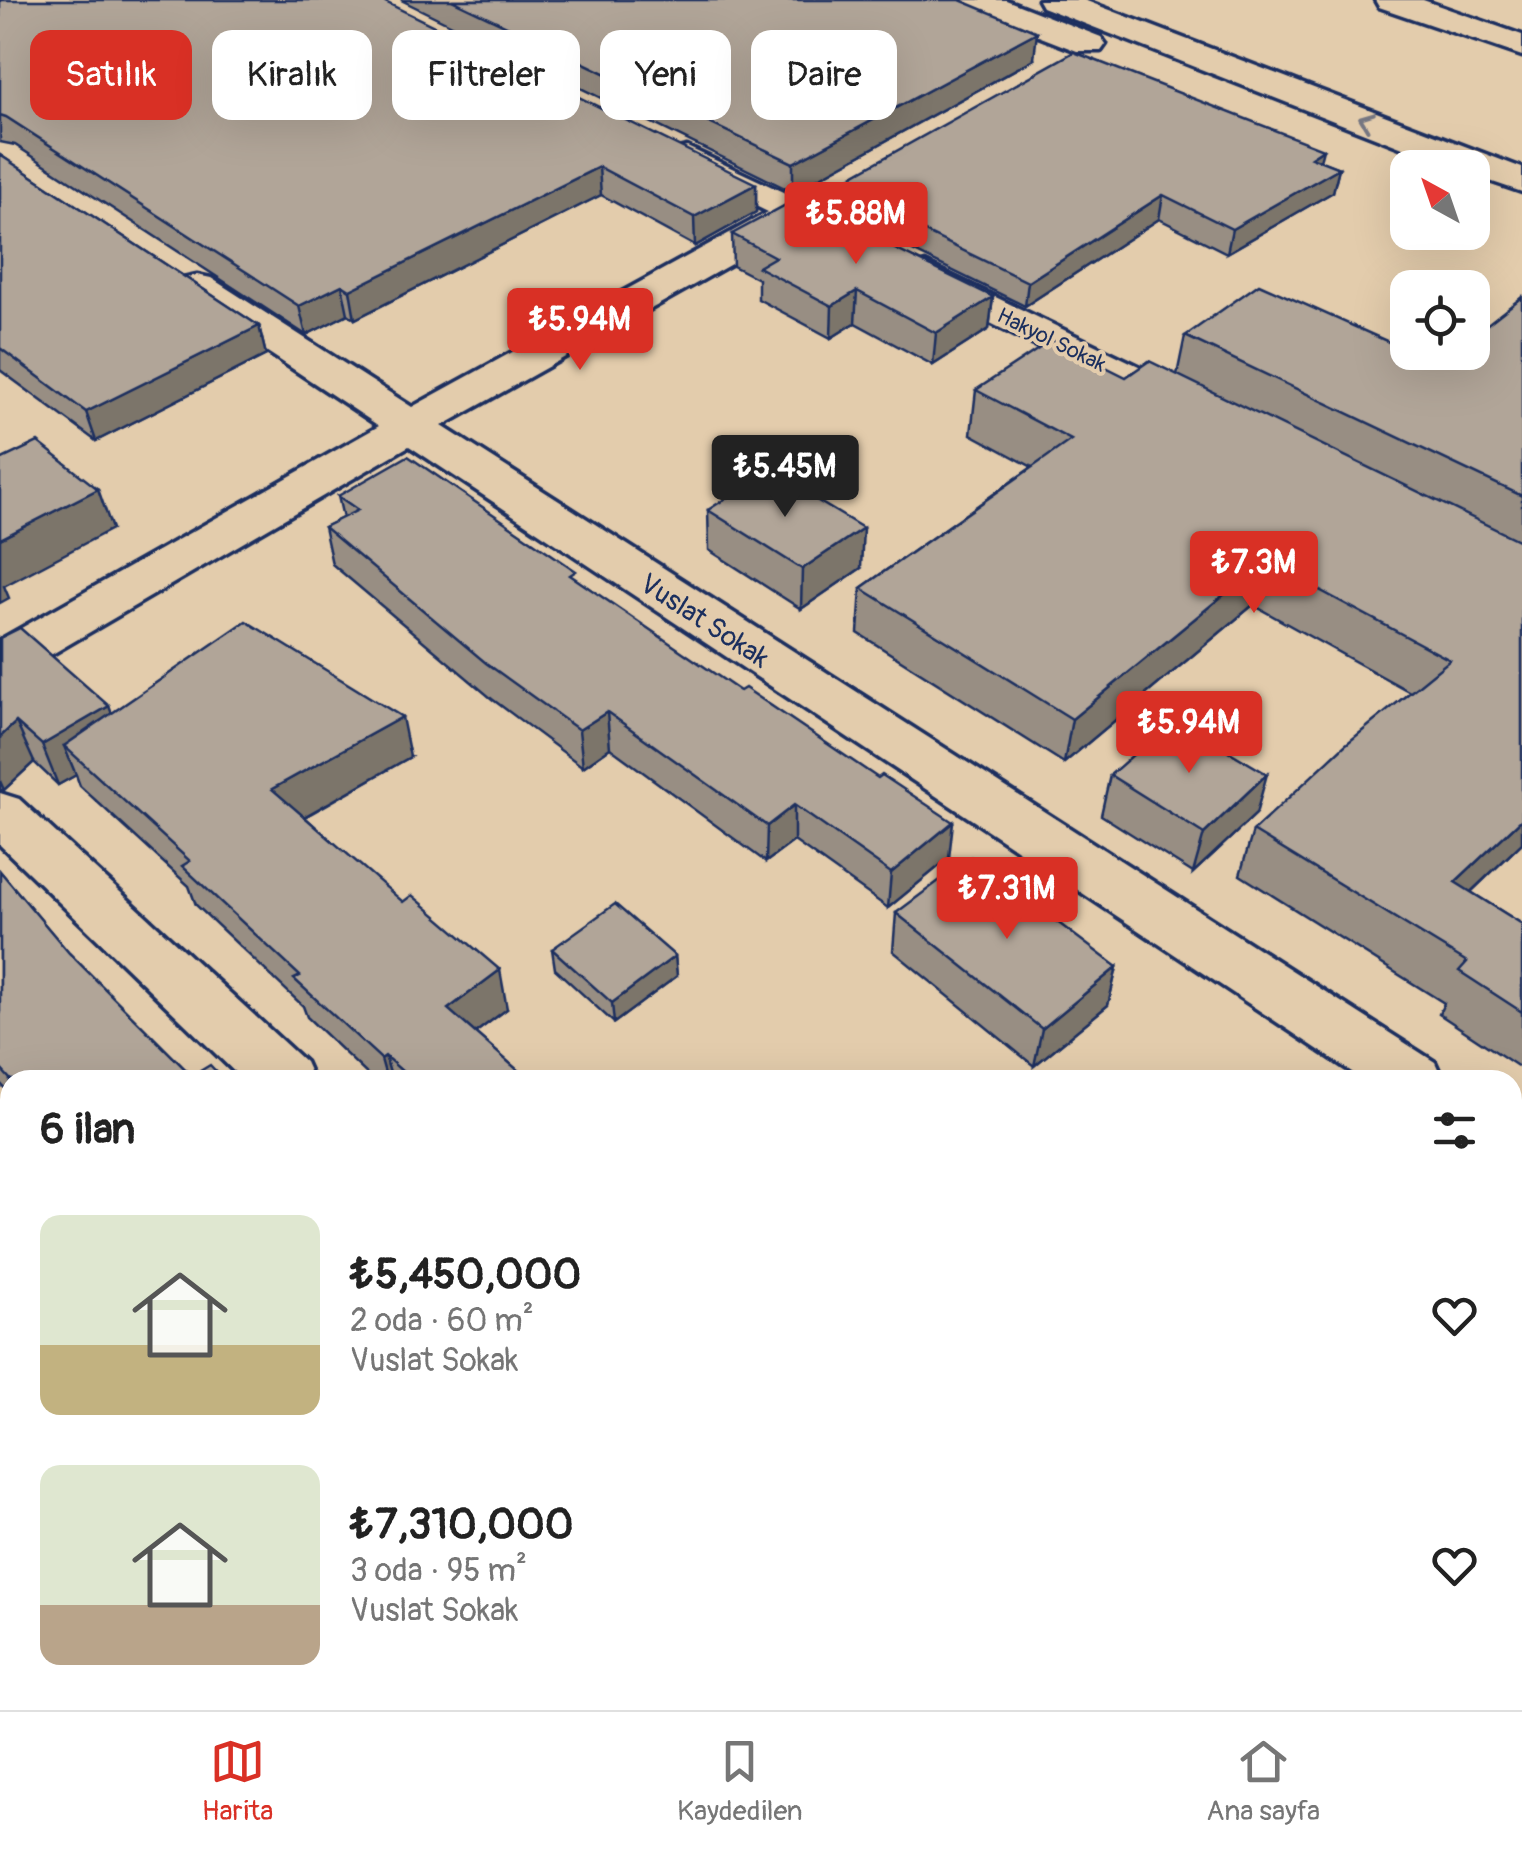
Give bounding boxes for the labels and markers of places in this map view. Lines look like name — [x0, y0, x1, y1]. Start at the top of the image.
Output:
pin: ₺5.88M — [775, 182, 937, 267]
pin: ₺5.94M — [499, 288, 661, 373]
pin: ₺5.45M — [704, 435, 866, 520]
pin: ₺7.3M — [1184, 531, 1324, 616]
pin: ₺5.94M — [1108, 691, 1270, 776]
pin: ₺7.31M — [926, 857, 1088, 942]

